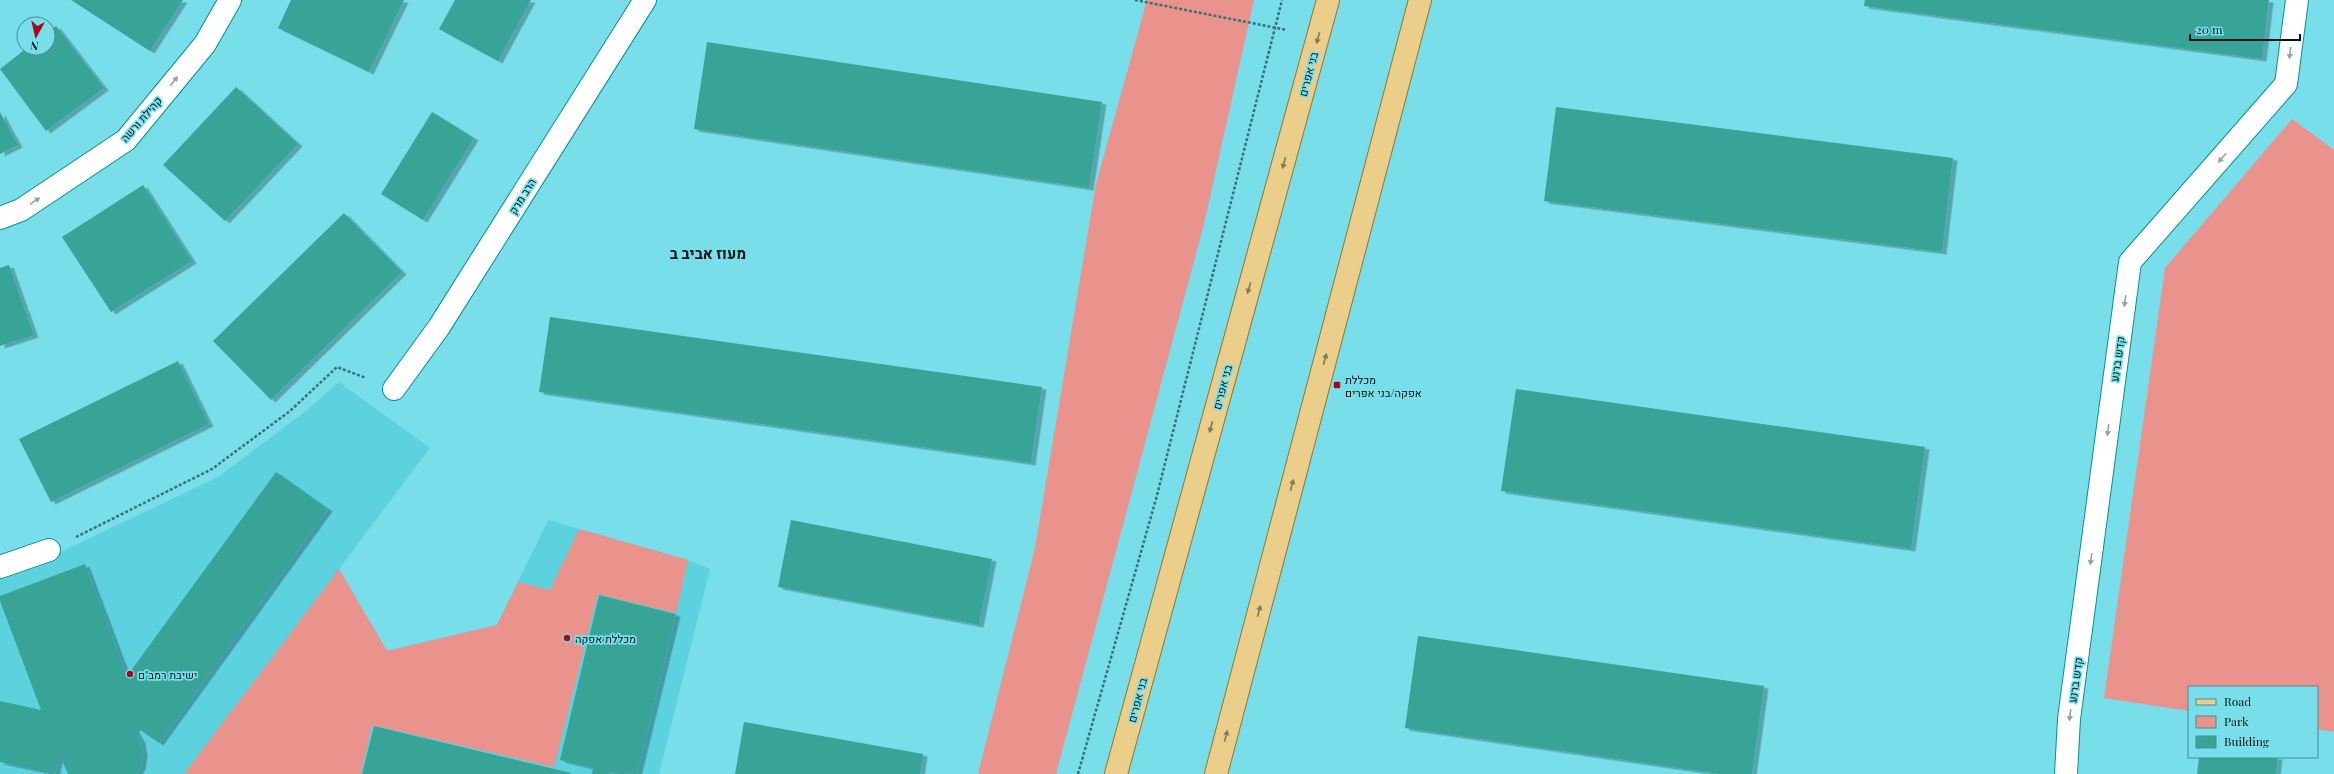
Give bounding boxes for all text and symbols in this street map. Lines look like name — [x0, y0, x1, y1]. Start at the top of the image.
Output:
north arrow — [16, 16, 56, 56]
scale bar — [2190, 16, 2300, 42]
text: 20 m — [2196, 21, 2223, 37]
one-way arrow — [1315, 32, 1321, 44]
text: N — [30, 38, 40, 54]
one-way arrow — [2286, 46, 2293, 59]
street label: בני אפרים — [1295, 50, 1321, 98]
one-way arrow — [170, 75, 179, 86]
street label: קהילת ורשה — [117, 93, 165, 145]
one-way arrow — [2217, 153, 2226, 163]
one-way arrow — [1280, 157, 1286, 169]
street label: הרב מרק — [505, 175, 539, 217]
one-way arrow — [30, 197, 40, 205]
district label: מעוז אביב ב — [670, 243, 746, 263]
one-way arrow — [1246, 283, 1252, 295]
one-way arrow — [2122, 295, 2128, 307]
street label: קדש ברנע — [2106, 335, 2128, 383]
one-way arrow — [1323, 353, 1329, 366]
street label: בני אפרים — [1209, 363, 1235, 411]
place label: מכללת אפקה/בני אפרים — [1345, 372, 1422, 400]
marker: מכללת אפקה/בני אפרים — [1332, 380, 1342, 390]
one-way arrow — [1208, 422, 1214, 434]
one-way arrow — [2105, 424, 2111, 436]
one-way arrow — [1289, 479, 1295, 491]
one-way arrow — [2088, 553, 2094, 565]
one-way arrow — [1256, 604, 1262, 616]
place label: מכללת אפקה — [575, 631, 636, 646]
marker: מכללת אפקה — [562, 633, 572, 643]
street label: קדש ברנע — [2064, 656, 2086, 704]
place label: ישיבת רמב"ם — [138, 667, 197, 682]
marker: ישיבת רמב"ם — [125, 669, 135, 679]
street label: בני אפרים — [1124, 676, 1150, 724]
legend — [2188, 686, 2318, 758]
text: Road — [2224, 693, 2251, 709]
one-way arrow — [2067, 709, 2073, 721]
text: Park — [2224, 713, 2249, 729]
one-way arrow — [1223, 730, 1229, 743]
text: Building — [2224, 733, 2270, 749]

